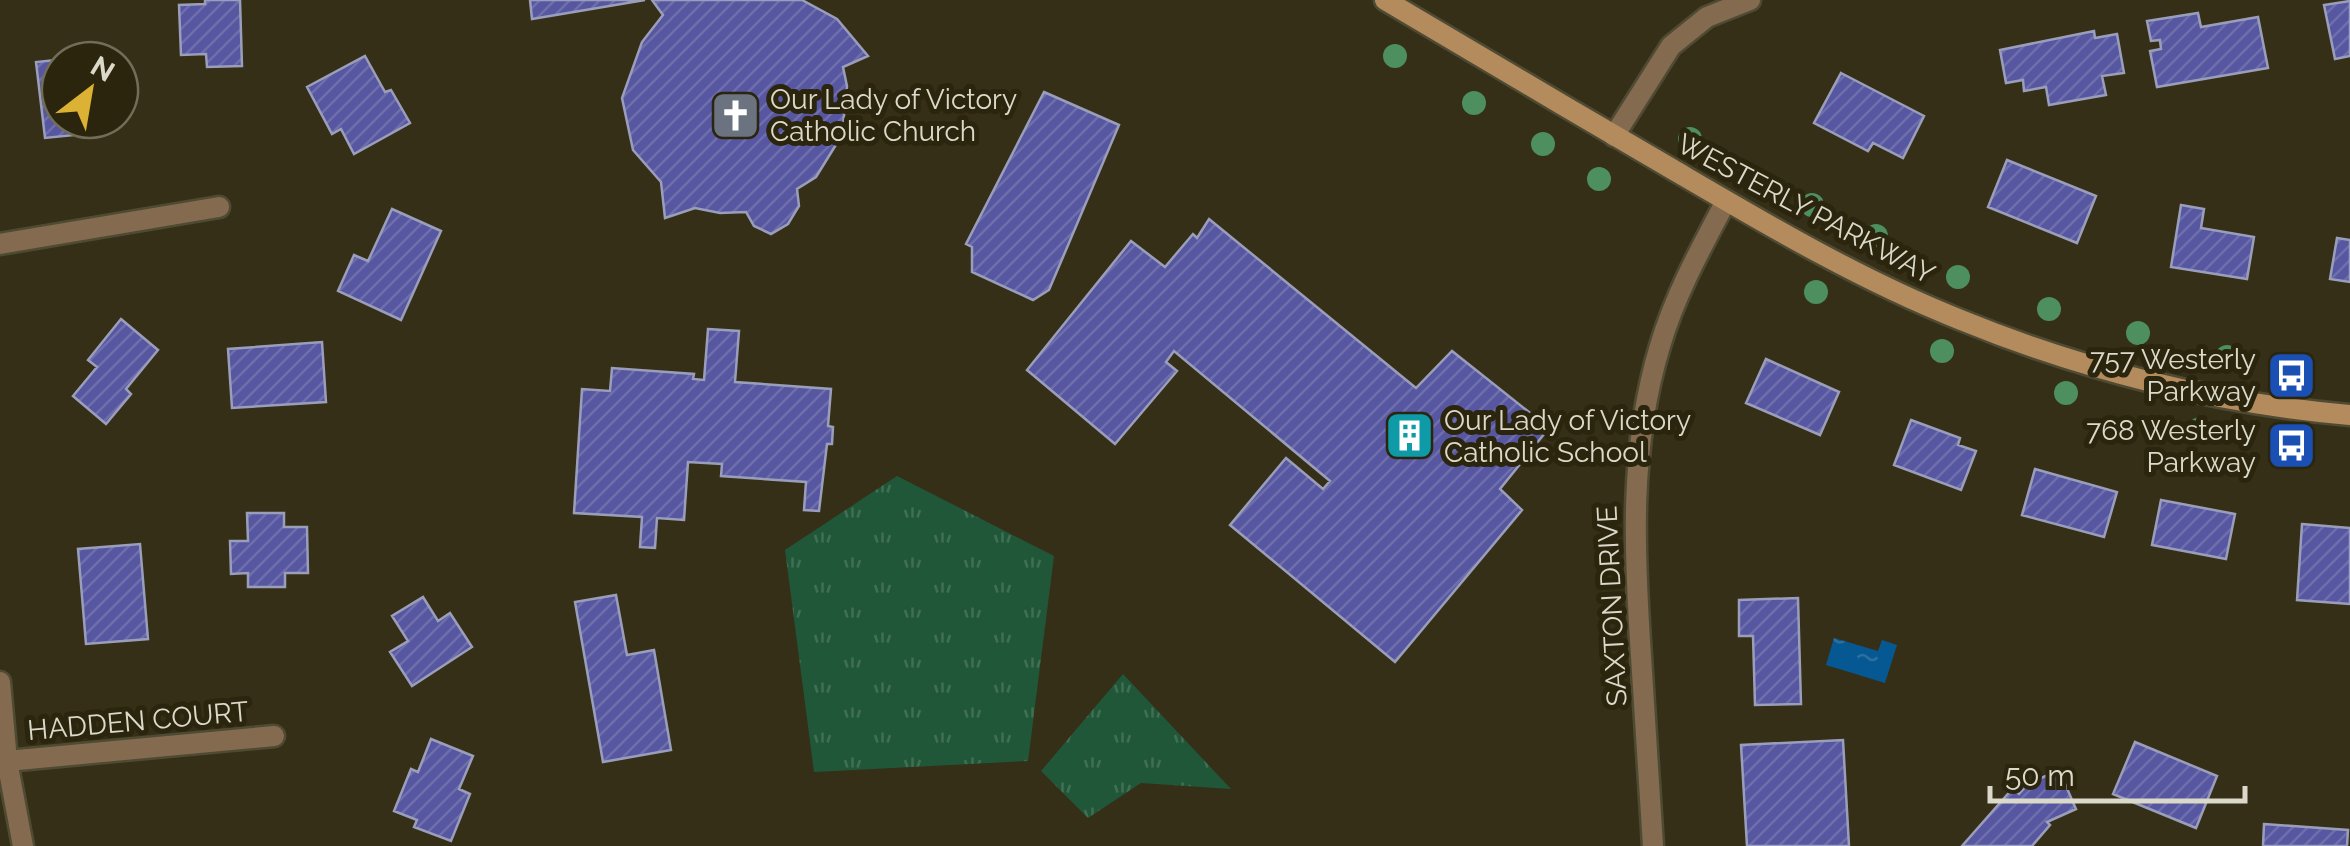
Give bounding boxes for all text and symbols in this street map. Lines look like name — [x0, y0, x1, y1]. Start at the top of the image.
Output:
north arrow — [40, 40, 140, 140]
text: N — [85, 49, 120, 89]
place label: Our Lady of Victory Catholic Church — [770, 83, 1017, 148]
church icon: Our Lady of Victory Catholic Church — [709, 89, 761, 141]
street label: WESTERLY PARKWAY — [1672, 127, 1940, 291]
place label: 757 Westerly Parkway — [2090, 343, 2256, 408]
bus stop icon: 757 Westerly Parkway — [2265, 349, 2317, 401]
place label: Our Lady of Victory Catholic School — [1444, 404, 1691, 469]
building icon: Our Lady of Victory Catholic School — [1383, 410, 1435, 462]
place label: 768 Westerly Parkway — [2086, 414, 2256, 479]
bus stop icon: 768 Westerly Parkway — [2265, 420, 2317, 472]
street label: SAXTON DRIVE — [1590, 505, 1634, 707]
street label: HADDEN COURT — [26, 695, 250, 747]
scale bar — [1990, 741, 2245, 803]
text: 50 m — [2005, 758, 2075, 793]

